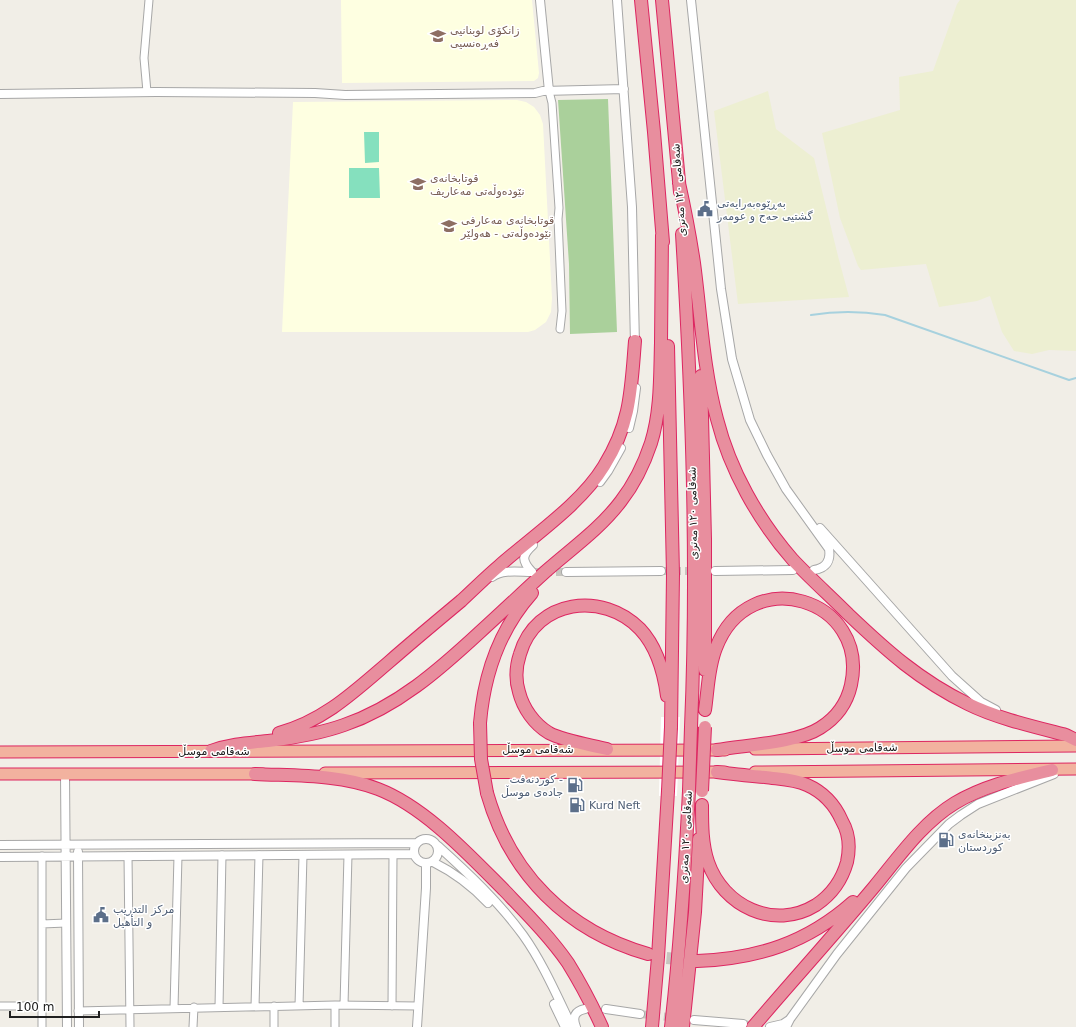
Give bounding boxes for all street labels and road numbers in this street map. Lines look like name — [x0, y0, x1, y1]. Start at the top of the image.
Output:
street label: شەقامی ١٢٠ مەتری — [669, 143, 689, 237]
street label: شەقامی ١٢٠ مەتری — [686, 466, 700, 560]
street label: شەقامی موسڵ — [826, 740, 898, 755]
street label: شەقامی موسڵ — [502, 742, 574, 756]
street label: شەقامی موسڵ — [178, 744, 250, 758]
street label: شەقامی ١٢٠ مەتری — [677, 790, 695, 884]

